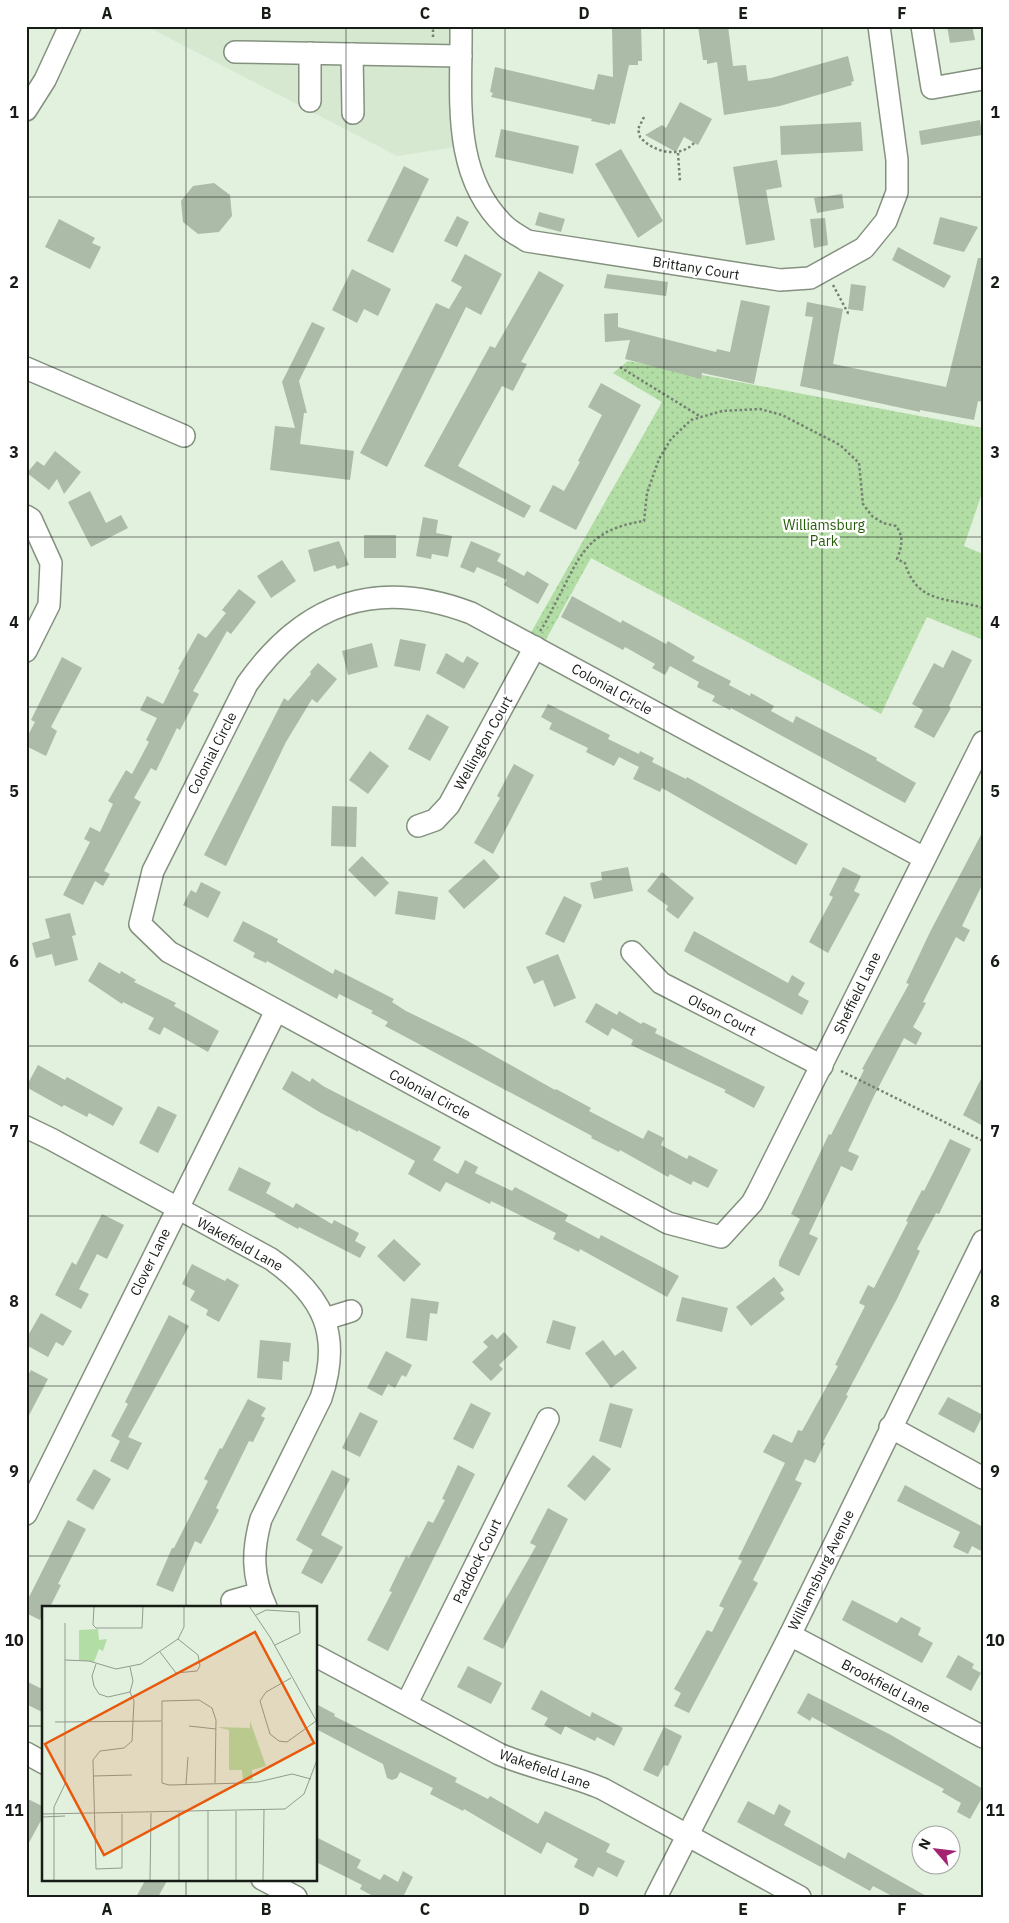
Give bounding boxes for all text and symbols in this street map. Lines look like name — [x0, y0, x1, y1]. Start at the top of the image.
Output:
text: A — [102, 3, 113, 23]
text: B — [261, 3, 272, 23]
text: C — [420, 3, 430, 23]
text: D — [578, 3, 590, 23]
text: E — [738, 3, 748, 23]
text: F — [897, 3, 907, 23]
text: 1 — [9, 102, 19, 122]
text: 1 — [990, 102, 1000, 122]
street label: Brittany Court — [651, 252, 741, 284]
text: 2 — [9, 272, 19, 292]
text: 2 — [990, 272, 1000, 292]
text: 3 — [9, 442, 19, 462]
text: 3 — [990, 442, 1000, 462]
park label: Williamsburg Park — [783, 516, 866, 550]
text: 4 — [9, 612, 19, 632]
text: 4 — [990, 612, 1000, 632]
street label: Colonial Circle — [568, 659, 656, 719]
street label: Wellington Court — [450, 693, 516, 793]
street label: Colonial Circle — [184, 709, 241, 797]
text: 5 — [9, 781, 19, 801]
text: 5 — [990, 781, 1000, 801]
street label: Sheffield Lane — [829, 949, 885, 1037]
text: 6 — [9, 951, 19, 971]
text: 6 — [990, 951, 1000, 971]
street label: Olson Court — [685, 990, 759, 1040]
street label: Colonial Circle — [386, 1065, 474, 1123]
text: 7 — [9, 1121, 19, 1141]
text: 7 — [990, 1121, 1000, 1141]
street label: Wakefield Lane — [194, 1213, 286, 1275]
street label: Clover Lane — [126, 1225, 174, 1299]
text: 8 — [9, 1291, 19, 1311]
text: 8 — [990, 1291, 1000, 1311]
text: 9 — [9, 1461, 19, 1481]
text: 9 — [990, 1461, 1000, 1481]
street label: Williamsburg Avenue — [784, 1507, 858, 1633]
street label: Paddock Court — [449, 1516, 505, 1606]
inset map — [42, 1606, 318, 1880]
text: 10 — [4, 1630, 24, 1650]
text: 10 — [985, 1630, 1005, 1650]
street label: Brookfield Lane — [838, 1655, 934, 1717]
street label: Wakefield Lane — [497, 1745, 593, 1793]
text: 11 — [4, 1800, 24, 1820]
text: 11 — [985, 1800, 1005, 1820]
north arrow — [912, 1826, 962, 1876]
text: N — [914, 1835, 935, 1853]
text: A — [102, 1899, 113, 1919]
text: B — [261, 1899, 272, 1919]
text: C — [420, 1899, 430, 1919]
text: D — [578, 1899, 590, 1919]
text: E — [738, 1899, 748, 1919]
text: F — [897, 1899, 907, 1919]

